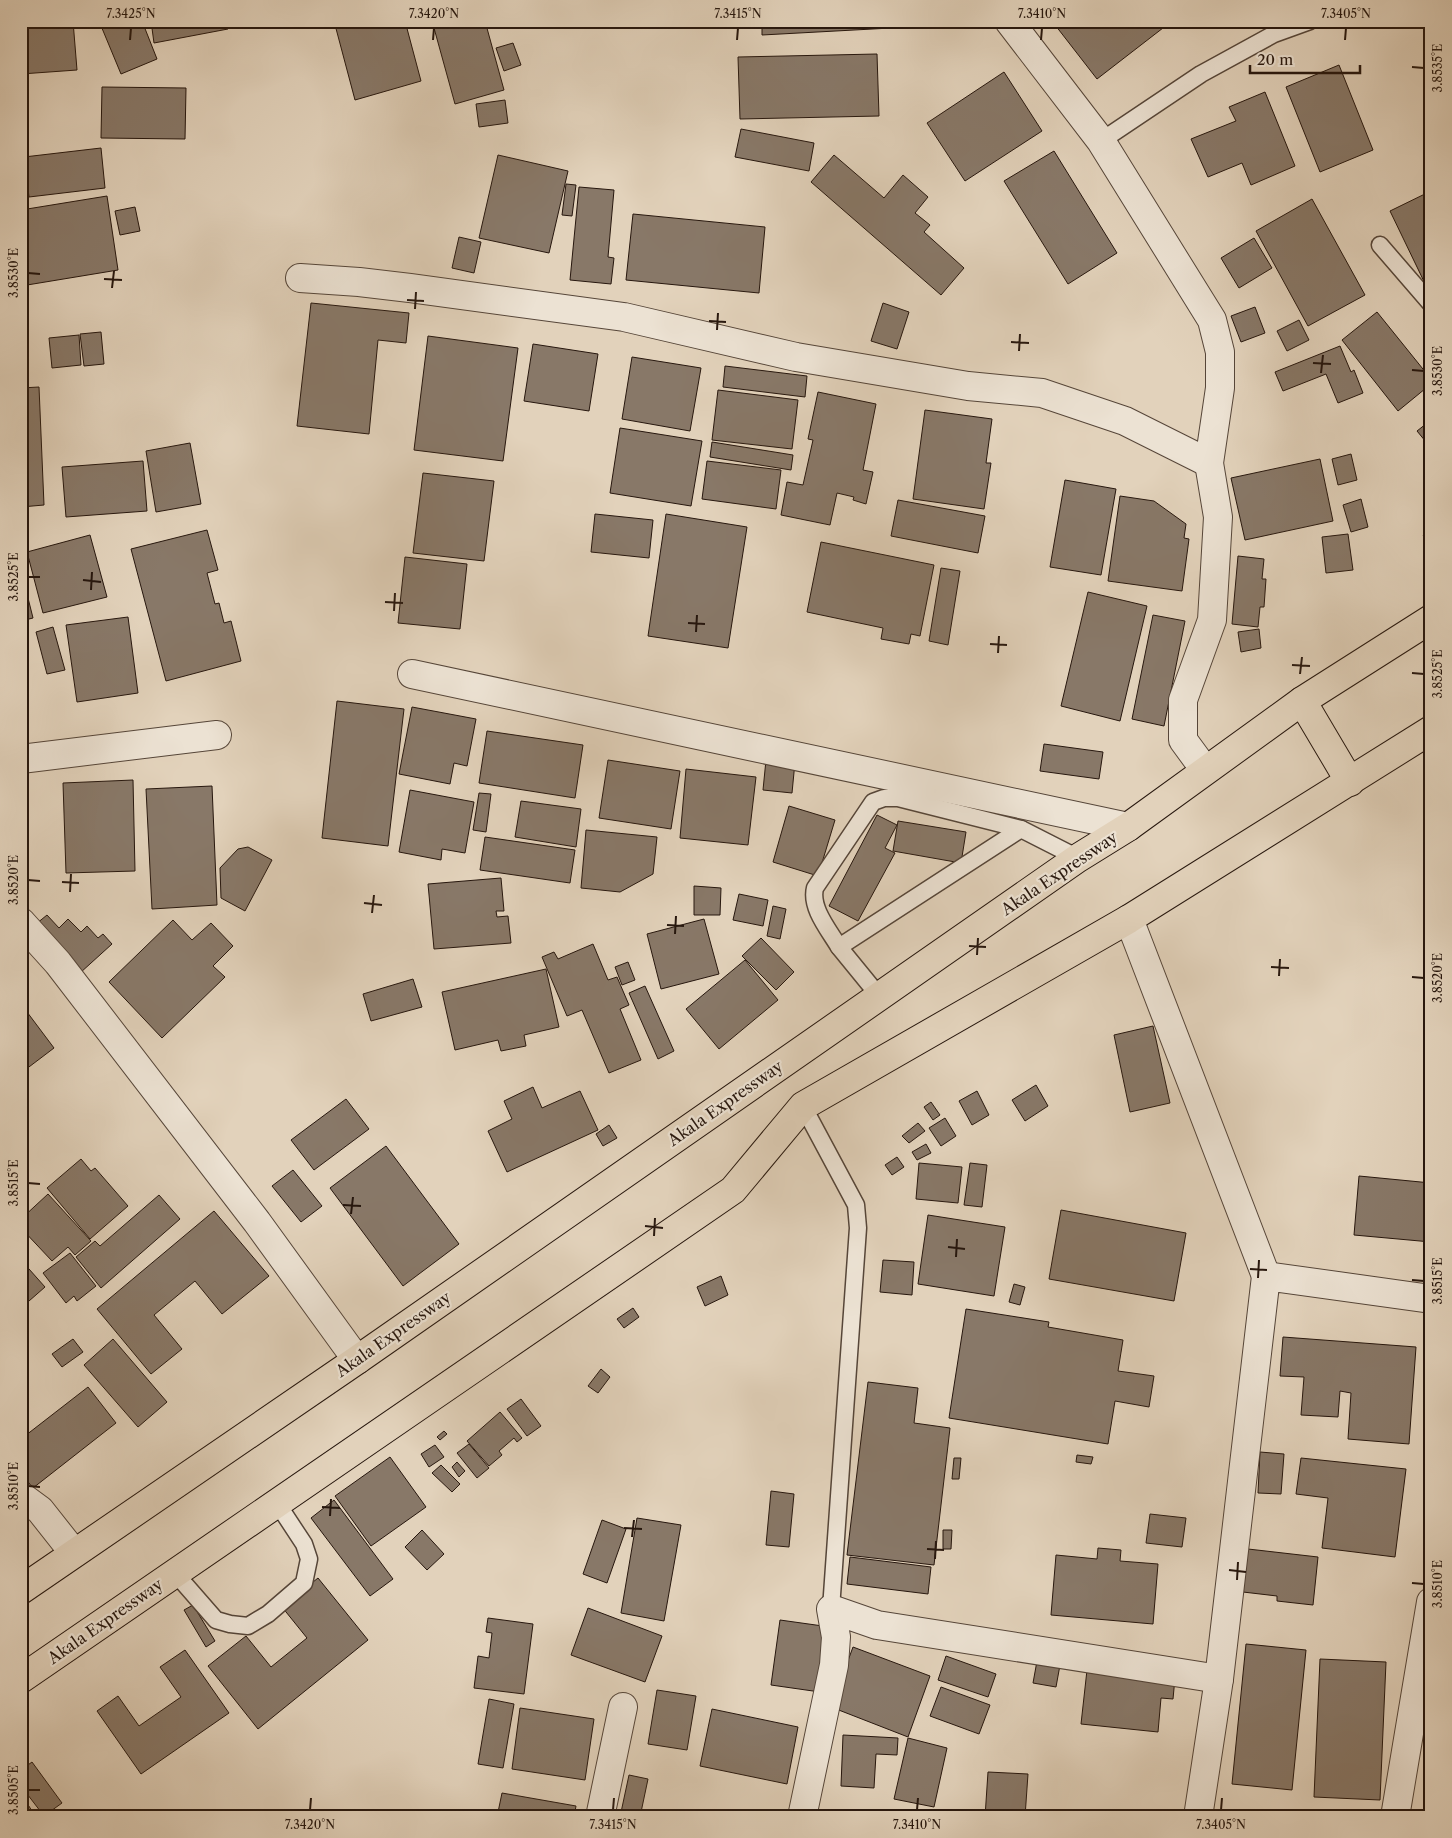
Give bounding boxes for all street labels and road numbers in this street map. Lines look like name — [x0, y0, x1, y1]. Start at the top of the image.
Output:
street label: Akala Expressway — [996, 826, 1122, 920]
street label: Akala Expressway — [663, 1055, 787, 1151]
street label: Akala Expressway — [331, 1286, 455, 1382]
street label: Akala Expressway — [43, 1573, 167, 1669]

